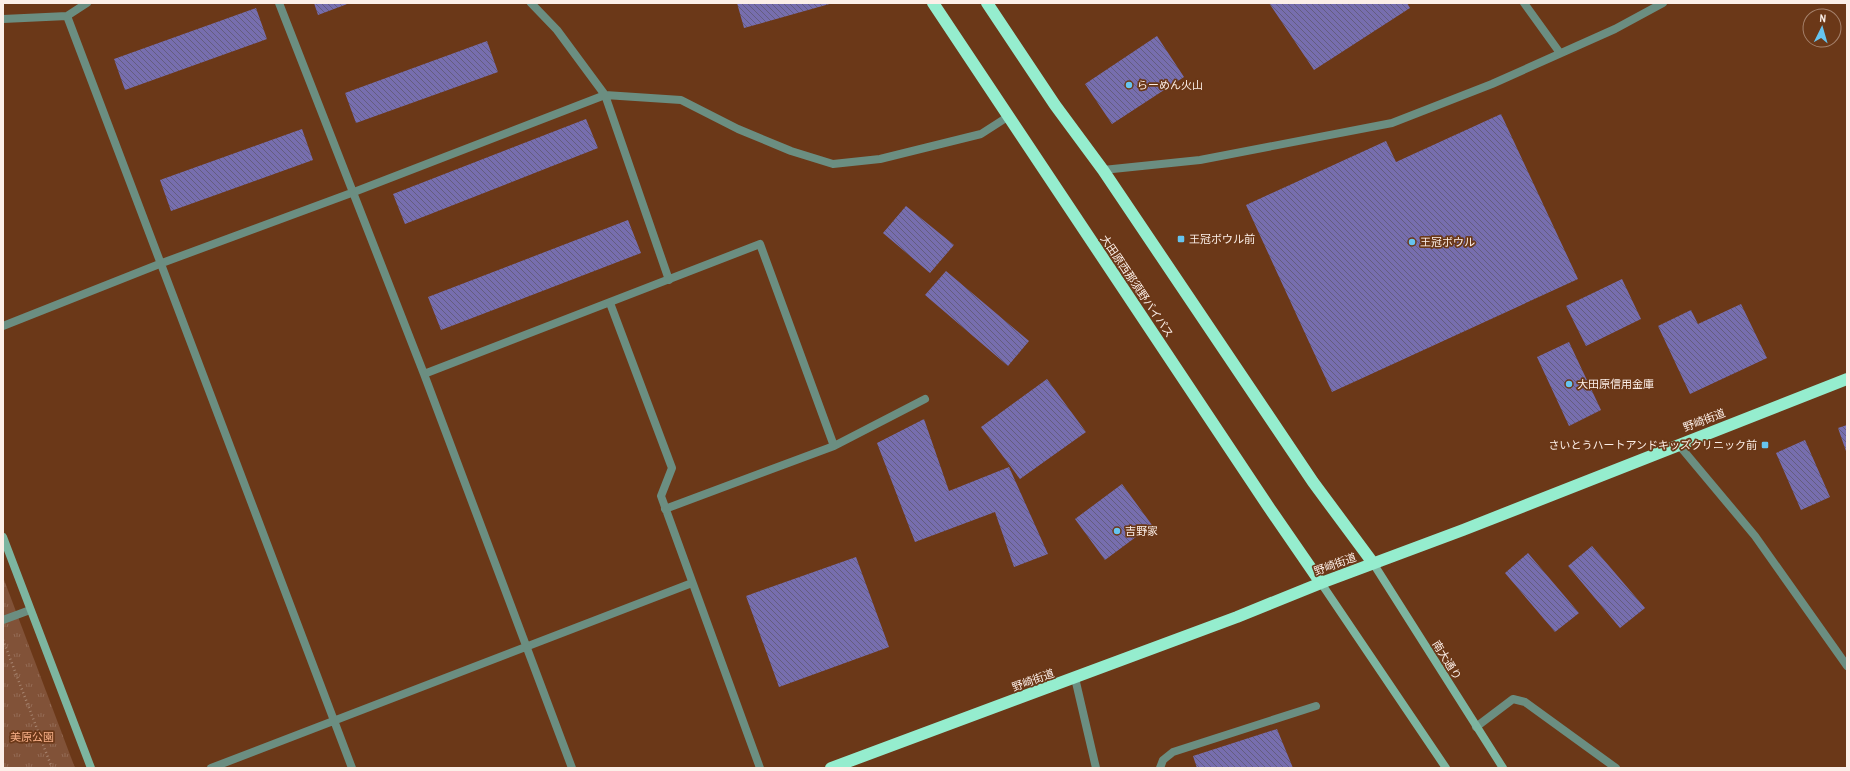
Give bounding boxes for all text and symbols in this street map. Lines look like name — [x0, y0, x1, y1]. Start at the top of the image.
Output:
north arrow — [1802, 8, 1842, 48]
text: N — [1819, 11, 1827, 25]
place label: らーめん火山 — [1137, 78, 1203, 92]
marker: らーめん火山 — [1124, 80, 1134, 90]
street label: 大田原西那須野バイパス — [1097, 232, 1177, 340]
place label: 王冠ボウル前 — [1189, 232, 1255, 246]
marker: 王冠ボウル前 — [1176, 234, 1186, 244]
place label: 王冠ボウル — [1420, 235, 1475, 249]
marker: 王冠ボウル — [1407, 237, 1417, 247]
place label: 大田原信用金庫 — [1577, 377, 1654, 391]
marker: 大田原信用金庫 — [1564, 379, 1574, 389]
street label: 野崎街道 — [1681, 406, 1727, 434]
place label: さいとうハートアンドキッズクリニック前 — [1548, 438, 1757, 452]
marker: さいとうハートアンドキッズクリニック前 — [1760, 440, 1770, 450]
place label: 吉野家 — [1125, 524, 1158, 538]
marker: 吉野家 — [1112, 526, 1122, 536]
street label: 野崎街道 — [1312, 550, 1358, 578]
street label: 南大通り — [1429, 638, 1465, 682]
street label: 野崎街道 — [1010, 666, 1056, 694]
park label: 美原公園 — [10, 730, 54, 744]

